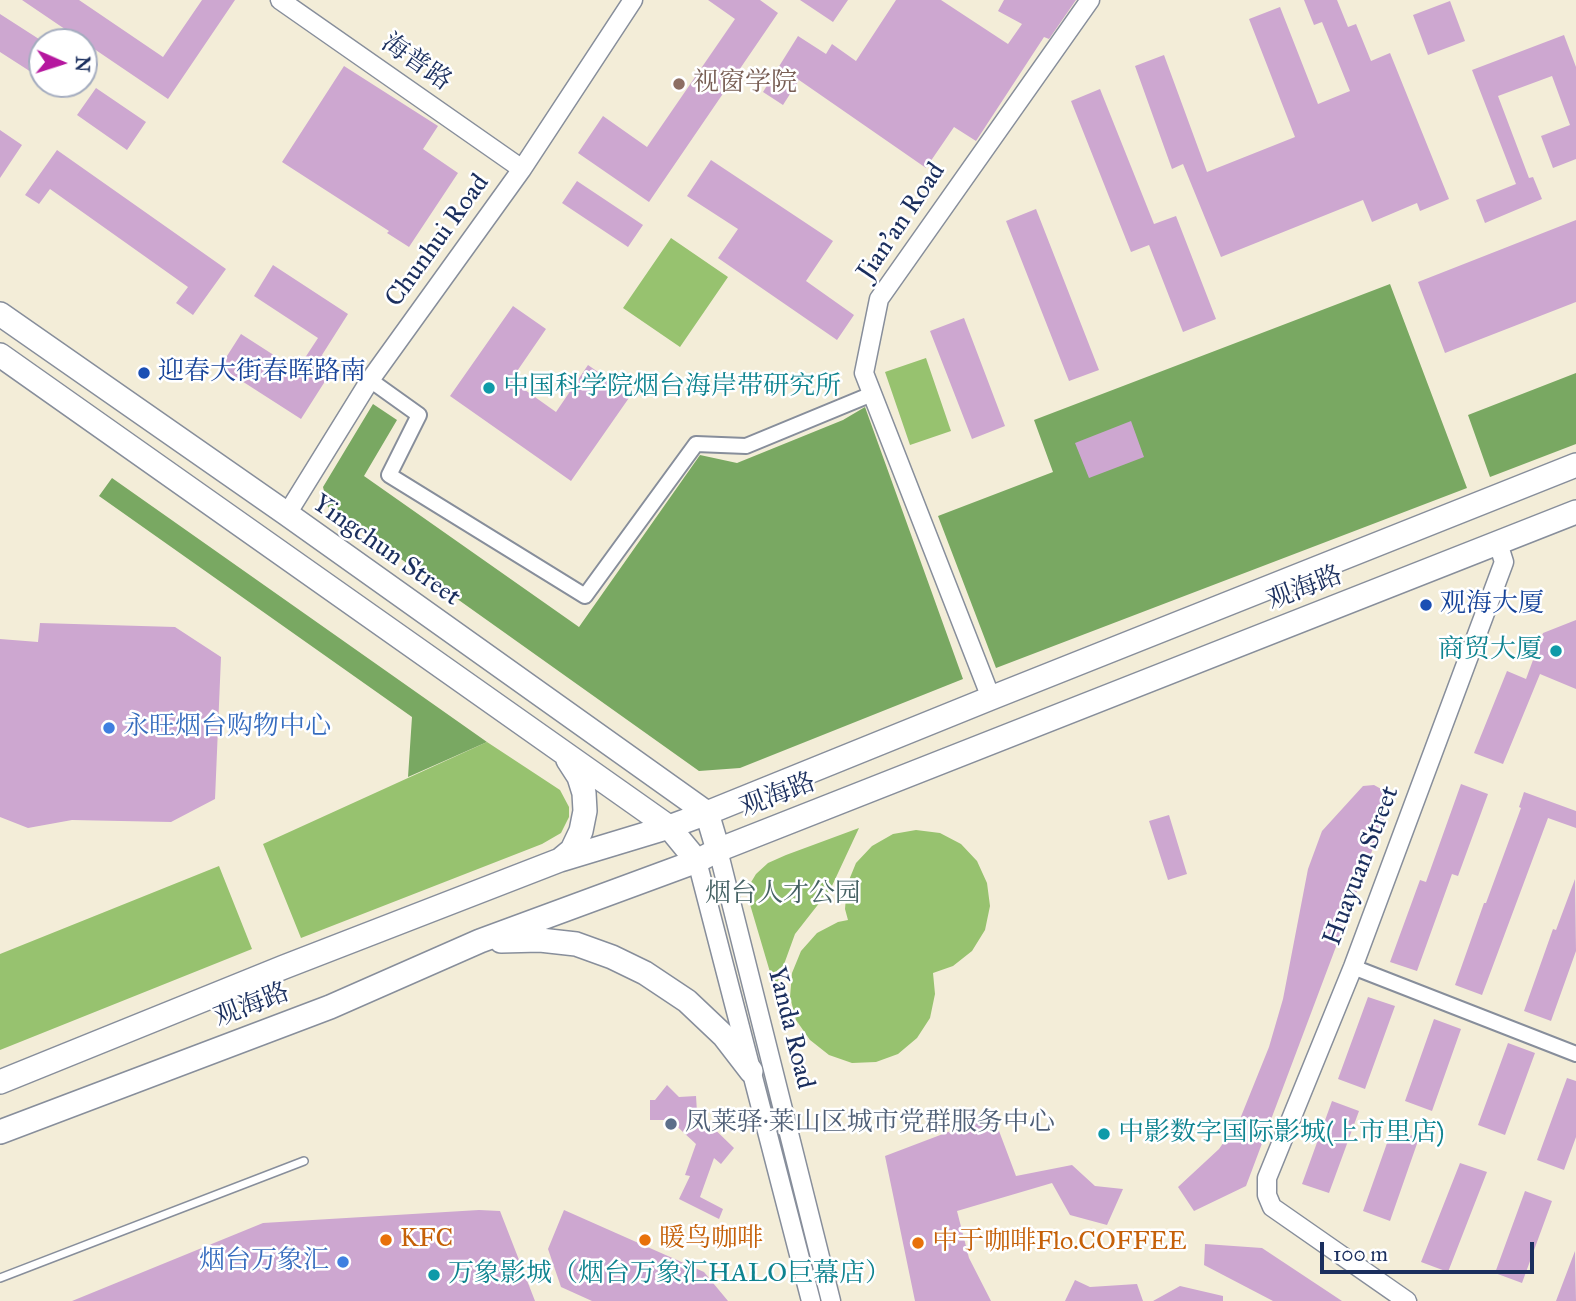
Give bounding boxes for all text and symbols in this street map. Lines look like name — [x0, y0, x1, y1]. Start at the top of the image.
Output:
north arrow — [28, 28, 98, 98]
street label: 海普路 — [375, 28, 457, 98]
text: N — [71, 55, 94, 73]
place label: 视窗学院 — [693, 68, 797, 100]
marker: 视窗学院 — [671, 76, 687, 92]
street label: Jian'an Road — [851, 157, 953, 287]
street label: Chunhui Road — [379, 169, 497, 313]
place label: 迎春大街春晖路南 — [158, 357, 366, 389]
marker: 迎春大街春晖路南 — [136, 365, 152, 381]
place label: 中国科学院烟台海岸带研究所 — [503, 372, 841, 404]
marker: 中国科学院烟台海岸带研究所 — [481, 380, 497, 396]
street label: Yingchun Street — [306, 489, 466, 613]
street label: 观海路 — [1263, 560, 1347, 618]
place label: 观海大厦 — [1440, 589, 1544, 621]
marker: 观海大厦 — [1418, 597, 1434, 613]
place label: 商贸大厦 — [1438, 635, 1542, 667]
marker: 商贸大厦 — [1548, 643, 1564, 659]
place label: 永旺烟台购物中心 — [123, 712, 331, 744]
marker: 永旺烟台购物中心 — [101, 720, 117, 736]
street label: 观海路 — [736, 767, 820, 825]
street label: Huayuan Street — [1317, 782, 1407, 950]
park label: 烟台人才公园 — [705, 879, 861, 911]
street label: Yanda Road — [760, 964, 820, 1092]
street label: 观海路 — [210, 977, 294, 1035]
place label: 凤莱驿·莱山区城市党群服务中心 — [685, 1108, 1055, 1140]
marker: 凤莱驿·莱山区城市党群服务中心 — [663, 1116, 679, 1132]
place label: 中影数字国际影城(上市里店) — [1118, 1118, 1445, 1150]
marker: 中影数字国际影城(上市里店) — [1096, 1126, 1112, 1142]
place label: KFC — [400, 1224, 453, 1256]
place label: 暖鸟咖啡 — [659, 1224, 763, 1256]
place label: 中于咖啡Flo.COFFEE — [932, 1227, 1187, 1259]
scale bar — [1324, 1228, 1538, 1272]
marker: KFC — [378, 1232, 394, 1248]
marker: 暖鸟咖啡 — [637, 1232, 653, 1248]
marker: 中于咖啡Flo.COFFEE — [910, 1235, 926, 1251]
text: 100 m — [1333, 1241, 1388, 1267]
place label: 烟台万象汇 — [199, 1246, 329, 1278]
marker: 烟台万象汇 — [335, 1254, 351, 1270]
place label: 万象影城（烟台万象汇HALO巨幕店） — [448, 1259, 891, 1291]
marker: 万象影城（烟台万象汇HALO巨幕店） — [426, 1267, 442, 1283]

